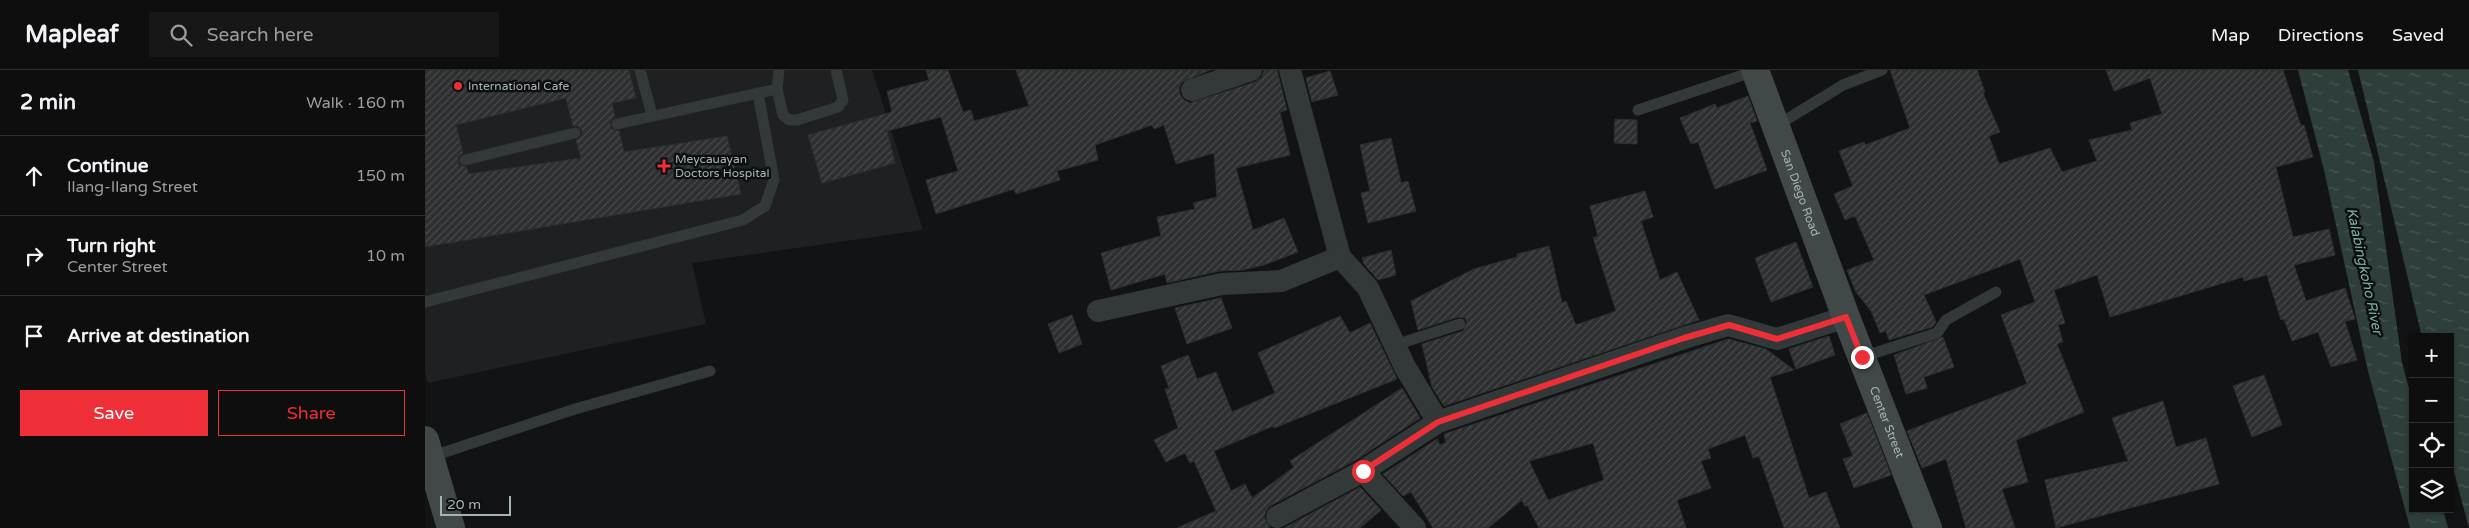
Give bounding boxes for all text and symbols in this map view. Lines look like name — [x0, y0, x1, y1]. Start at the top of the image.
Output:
search box — [149, 12, 499, 57]
text: Mapleaf — [25, 20, 119, 49]
icon: search — [167, 21, 195, 49]
text: Search here — [207, 24, 314, 46]
text: Map — [2211, 24, 2250, 46]
text: Directions — [2278, 24, 2364, 46]
text: Saved — [2392, 24, 2444, 46]
place label: International Cafe — [468, 79, 569, 93]
marker: International Cafe — [452, 80, 464, 92]
text: 2 min — [20, 90, 76, 115]
text: Walk · 160 m — [306, 93, 405, 113]
street label: San Diego Road — [1778, 148, 1823, 238]
place label: Meycauayan Doctors Hospital — [675, 152, 770, 180]
text: Continue — [67, 155, 149, 177]
marker: Meycauayan Doctors Hospital — [657, 159, 671, 173]
icon: ahead — [20, 162, 48, 190]
text: 150 m — [356, 166, 405, 186]
text: Ilang-Ilang Street — [67, 177, 198, 197]
water label: Kalabingkoho River — [2343, 206, 2387, 338]
text: Turn right — [67, 235, 155, 257]
icon: right — [20, 242, 48, 270]
text: 10 m — [366, 246, 405, 266]
text: Center Street — [67, 257, 168, 277]
icon: arrive — [20, 322, 48, 350]
text: Arrive at destination — [67, 325, 250, 347]
map controls — [2409, 333, 2454, 513]
button: + — [2409, 333, 2454, 378]
route end — [1851, 346, 1874, 369]
button: − — [2409, 378, 2454, 423]
street label: Center Street — [1867, 384, 1907, 460]
button: Save — [20, 390, 208, 436]
button: Share — [218, 390, 405, 436]
button: locate — [2409, 423, 2454, 468]
route start — [1352, 460, 1375, 483]
button: layers — [2409, 468, 2454, 513]
scale bar — [440, 493, 511, 516]
text: 20 m — [447, 496, 481, 513]

